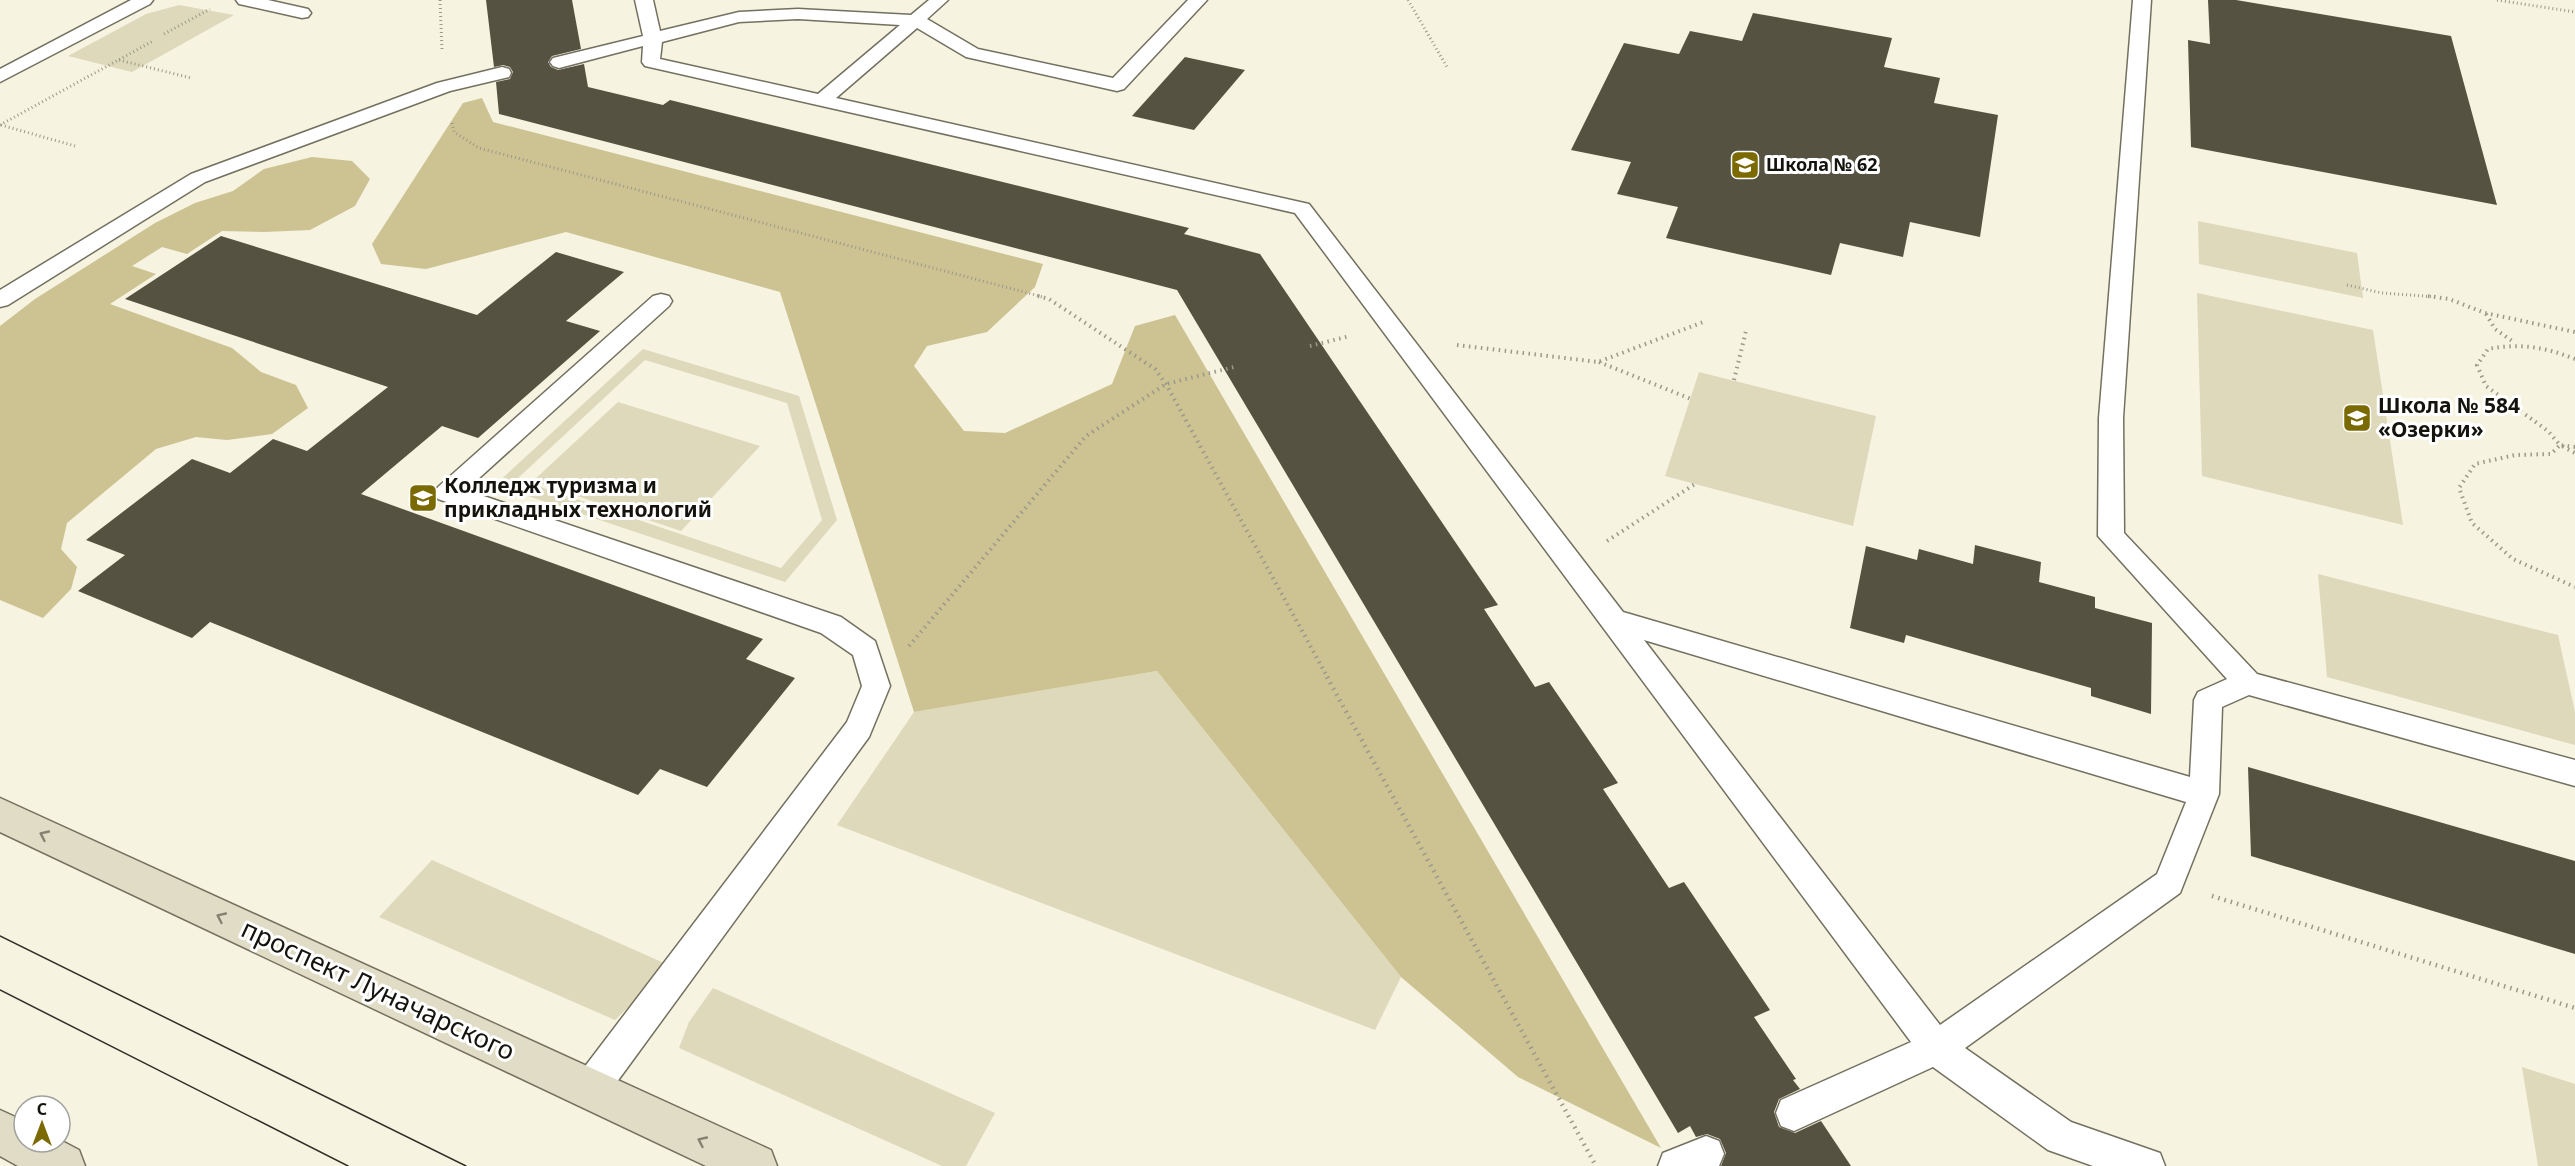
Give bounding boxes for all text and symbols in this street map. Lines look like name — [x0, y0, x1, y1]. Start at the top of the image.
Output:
school or university icon: Школа № 62 — [1729, 149, 1761, 181]
place label: Школа № 62 — [1766, 152, 1878, 176]
place label: Школа № 584 «Озерки» — [2378, 391, 2520, 443]
school or university icon: Школа № 584 «Озерки» — [2341, 402, 2373, 434]
place label: Колледж туризма и прикладных технологий — [444, 471, 712, 523]
school or university icon: Колледж туризма и прикладных технологий — [407, 482, 439, 514]
one-way arrow — [40, 830, 51, 842]
street label: проспект Луначарского — [236, 910, 521, 1068]
one-way arrow — [216, 913, 227, 925]
north arrow — [12, 1094, 72, 1154]
text: С — [37, 1098, 47, 1120]
one-way arrow — [698, 1137, 709, 1149]

